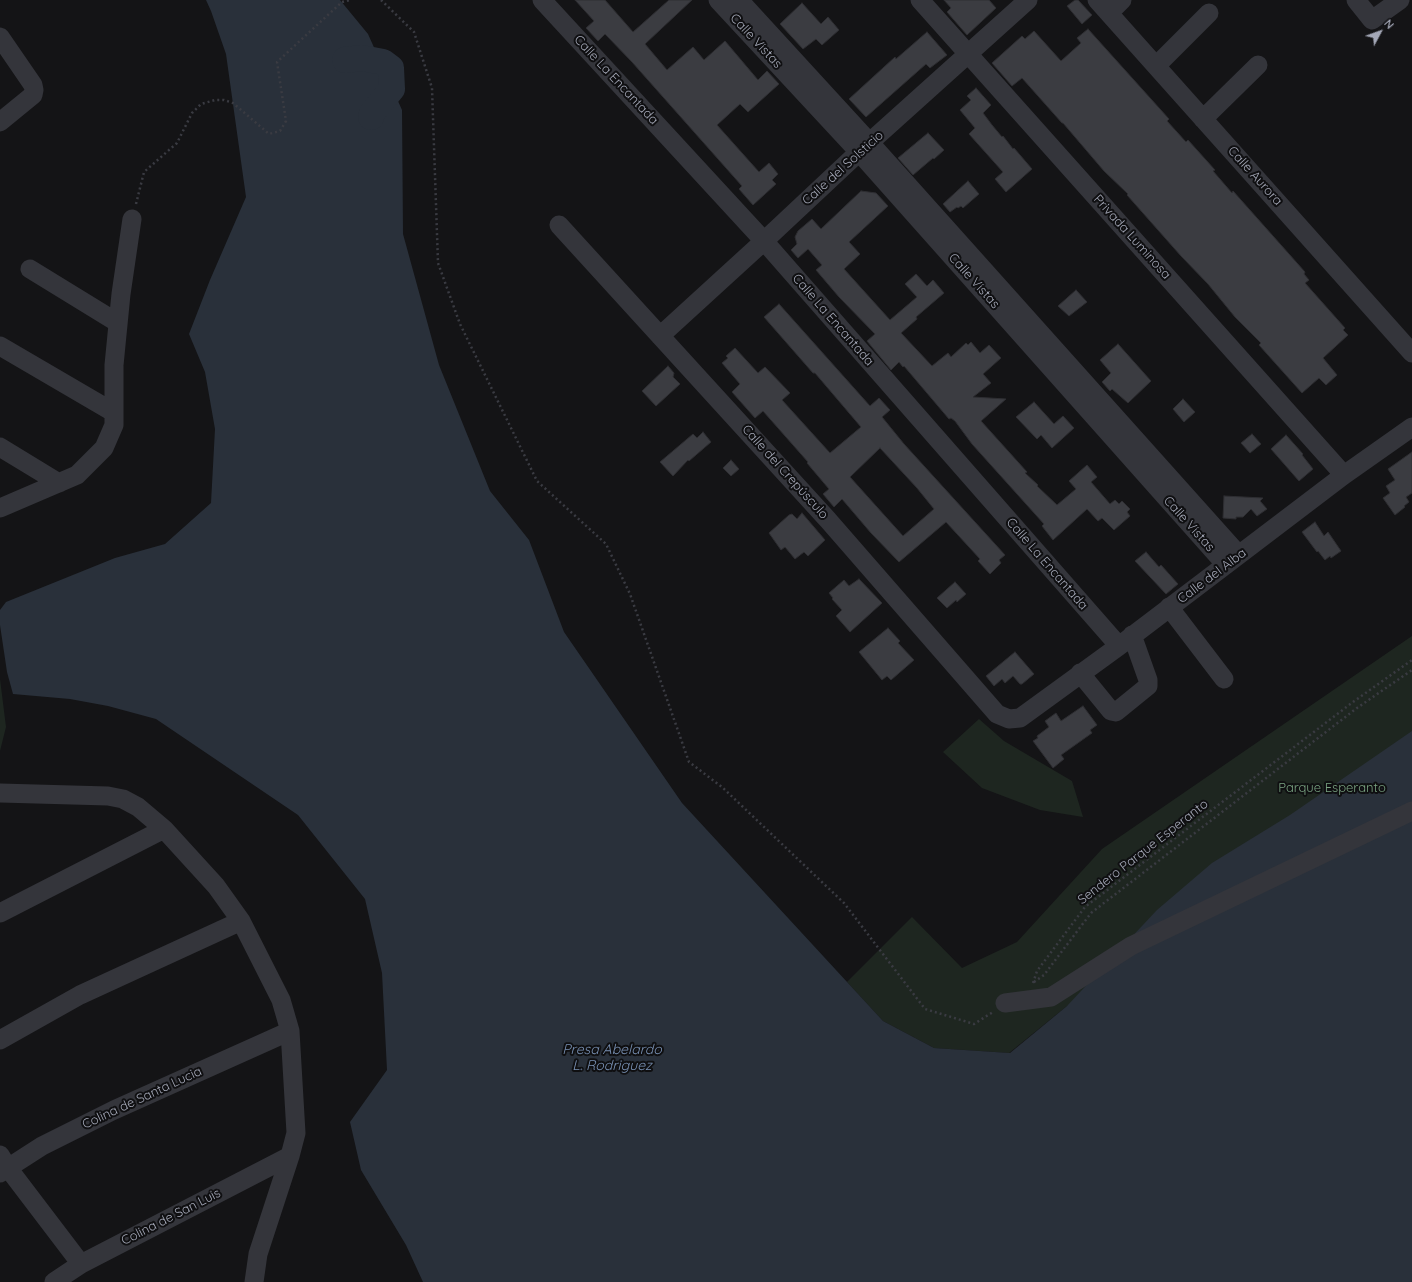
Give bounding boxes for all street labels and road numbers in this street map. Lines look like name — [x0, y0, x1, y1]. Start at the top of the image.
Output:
street label: Calle Vistas — [727, 10, 785, 72]
street label: Calle La Encantada — [571, 32, 661, 128]
street label: Calle del Solsticio — [799, 128, 887, 208]
street label: Calle Aurora — [1224, 143, 1286, 209]
street label: Privada Luminosa — [1090, 192, 1174, 282]
street label: Calle Vistas — [945, 250, 1003, 312]
street label: Calle La Encantada — [789, 271, 877, 369]
street label: Calle del Crepúsculo — [739, 422, 831, 522]
street label: Calle Vistas — [1160, 493, 1218, 555]
street label: Calle La Encantada — [1003, 515, 1091, 613]
street label: Calle del Alba — [1175, 545, 1249, 607]
street label: Sendero Parque Esperanto — [1075, 796, 1211, 908]
street label: Colina de Santa Lucia — [80, 1063, 204, 1133]
street label: Colina de San Luis — [119, 1185, 223, 1249]

